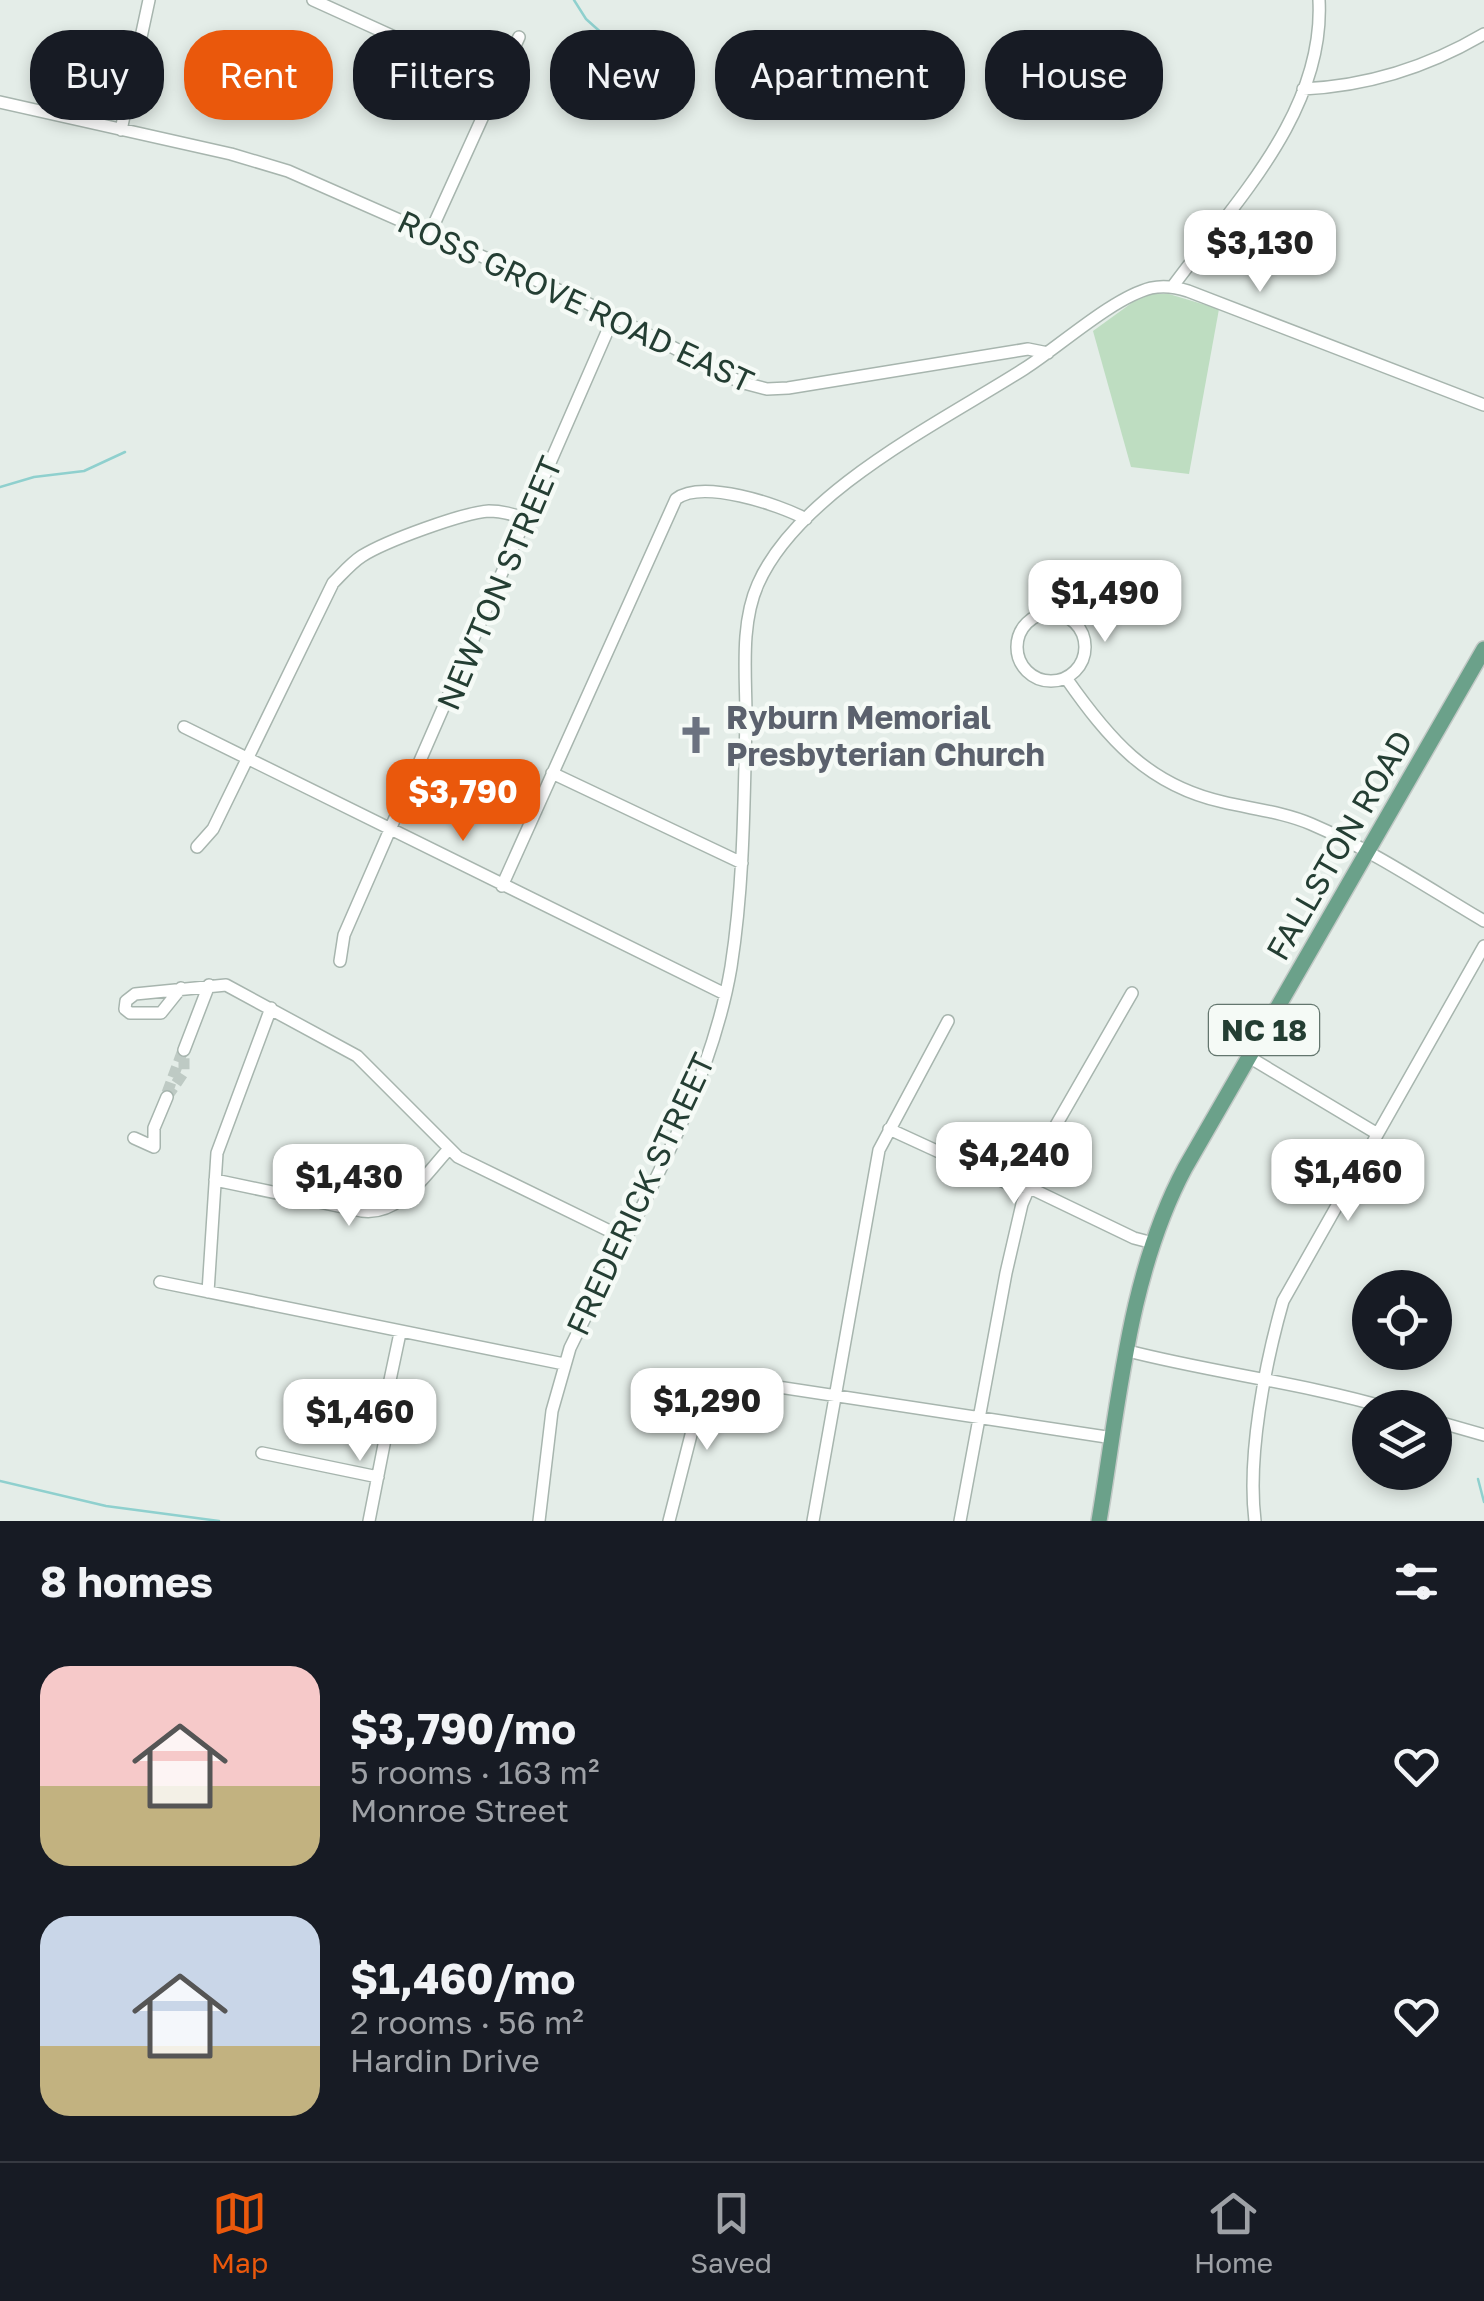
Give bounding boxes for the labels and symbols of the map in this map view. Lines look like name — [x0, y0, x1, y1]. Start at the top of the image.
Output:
street label: ROSS GROVE ROAD EAST — [392, 202, 760, 400]
pin: $3,130 — [1179, 210, 1341, 295]
street label: NEWTON STREET — [428, 450, 570, 715]
pin: $1,490 — [1024, 560, 1186, 645]
place label: Ryburn Memorial Presbyterian Church — [726, 698, 1045, 773]
church icon: Ryburn Memorial Presbyterian Church — [675, 714, 717, 756]
street label: FALLSTON ROAD — [1258, 724, 1420, 966]
pin: $3,790 — [382, 759, 544, 844]
road number: NC 18 — [1209, 1005, 1319, 1055]
street label: FREDERICK STREET — [558, 1047, 722, 1341]
pin: $4,240 — [933, 1122, 1095, 1207]
pin: $1,460 — [1267, 1139, 1429, 1224]
pin: $1,430 — [268, 1144, 430, 1229]
pin: $1,290 — [626, 1368, 788, 1453]
pin: $1,460 — [279, 1379, 441, 1464]

